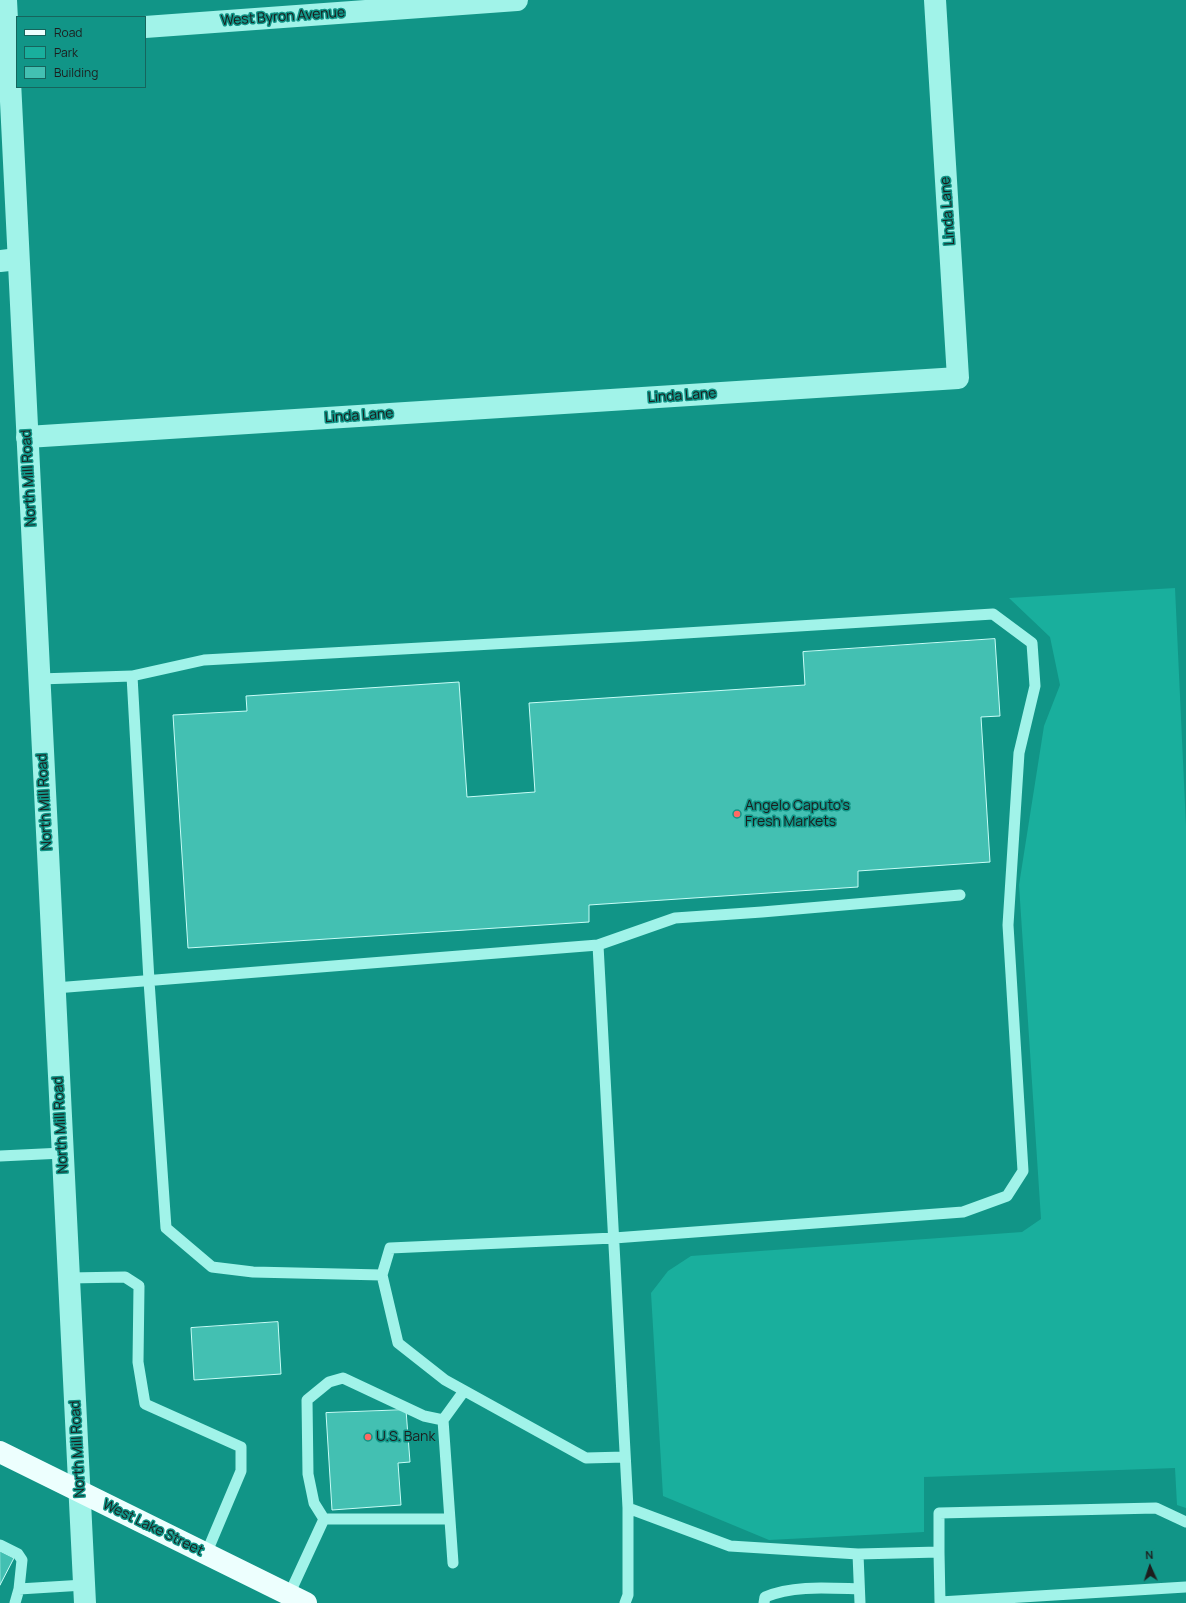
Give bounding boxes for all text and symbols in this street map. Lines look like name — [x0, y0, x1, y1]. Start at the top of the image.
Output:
street label: West Byron Avenue — [220, 4, 346, 30]
legend — [16, 16, 146, 88]
text: Road — [54, 24, 82, 41]
text: Park — [54, 44, 78, 61]
text: Building — [54, 64, 98, 81]
street label: Linda Lane — [937, 176, 959, 246]
street label: Linda Lane — [647, 385, 717, 407]
street label: Linda Lane — [324, 405, 394, 427]
street label: North Mill Road — [18, 429, 40, 527]
street label: North Mill Road — [34, 753, 56, 851]
place label: Angelo Caputo's Fresh Markets — [745, 798, 850, 830]
marker: Angelo Caputo's Fresh Markets — [732, 809, 742, 819]
street label: North Mill Road — [50, 1076, 72, 1174]
street label: North Mill Road — [67, 1400, 89, 1498]
place label: U.S. Bank — [376, 1429, 435, 1445]
marker: U.S. Bank — [363, 1432, 373, 1442]
street label: West Lake Street — [100, 1496, 206, 1560]
north arrow — [1130, 1547, 1170, 1587]
text: N — [1145, 1547, 1154, 1562]

